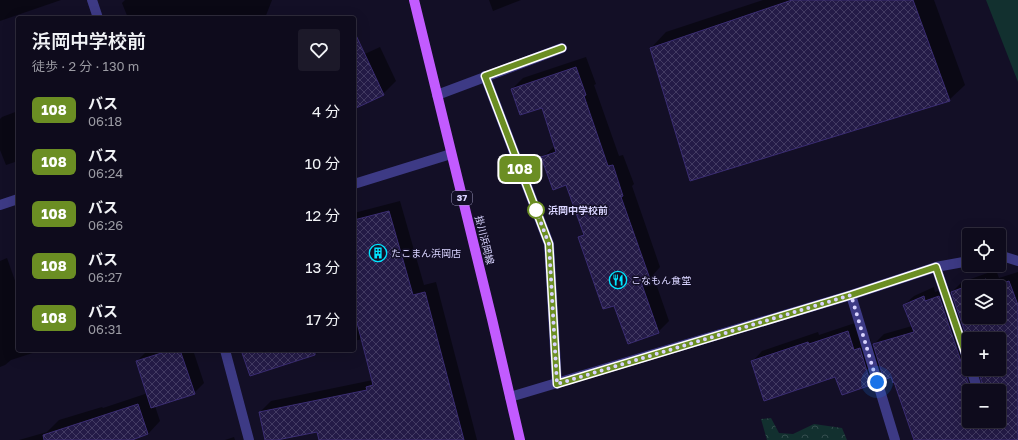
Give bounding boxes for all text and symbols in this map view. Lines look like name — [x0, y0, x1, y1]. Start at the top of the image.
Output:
text: 浜岡中学校前 — [32, 29, 146, 52]
button: heart — [298, 29, 340, 71]
text: 徒歩 · 2 分 · 130 m — [32, 58, 139, 74]
text: バス — [88, 94, 118, 112]
text: 108 — [41, 101, 67, 118]
text: 4 分 — [312, 102, 340, 120]
text: 06:18 — [88, 113, 122, 129]
text: バス — [88, 146, 118, 164]
text: 108 — [41, 153, 67, 170]
text: 10 分 — [305, 154, 340, 172]
line badge: 108 — [497, 156, 543, 182]
text: 108 — [507, 160, 533, 177]
text: 06:24 — [88, 165, 123, 181]
road number: 37 — [452, 191, 472, 205]
text: バス — [88, 198, 118, 216]
marker: 浜岡中学校前 — [527, 201, 545, 219]
place label: 浜岡中学校前 — [548, 204, 608, 216]
text: 108 — [41, 205, 67, 222]
text: 12 分 — [305, 206, 340, 224]
street label: 掛川浜岡線 — [473, 214, 497, 266]
text: 06:26 — [88, 217, 123, 233]
map controls — [962, 228, 1006, 428]
button: locate — [962, 228, 1006, 272]
building icon: たこまん浜岡店 — [368, 243, 388, 263]
place label: たこまん浜岡店 — [391, 247, 461, 259]
text: バス — [88, 250, 118, 268]
text: 108 — [41, 257, 67, 274]
text: 13 分 — [305, 258, 340, 276]
text: 06:27 — [88, 269, 122, 285]
restaurant icon: こなもん食堂 — [608, 270, 628, 290]
place label: こなもん食堂 — [631, 274, 691, 286]
button: layers — [962, 280, 1006, 324]
text: バス — [88, 302, 118, 320]
text: 108 — [41, 309, 67, 326]
text: 17 分 — [306, 310, 340, 328]
text: 06:31 — [88, 321, 122, 337]
button: + — [962, 332, 1006, 376]
your location — [867, 372, 887, 392]
button: − — [962, 384, 1006, 428]

